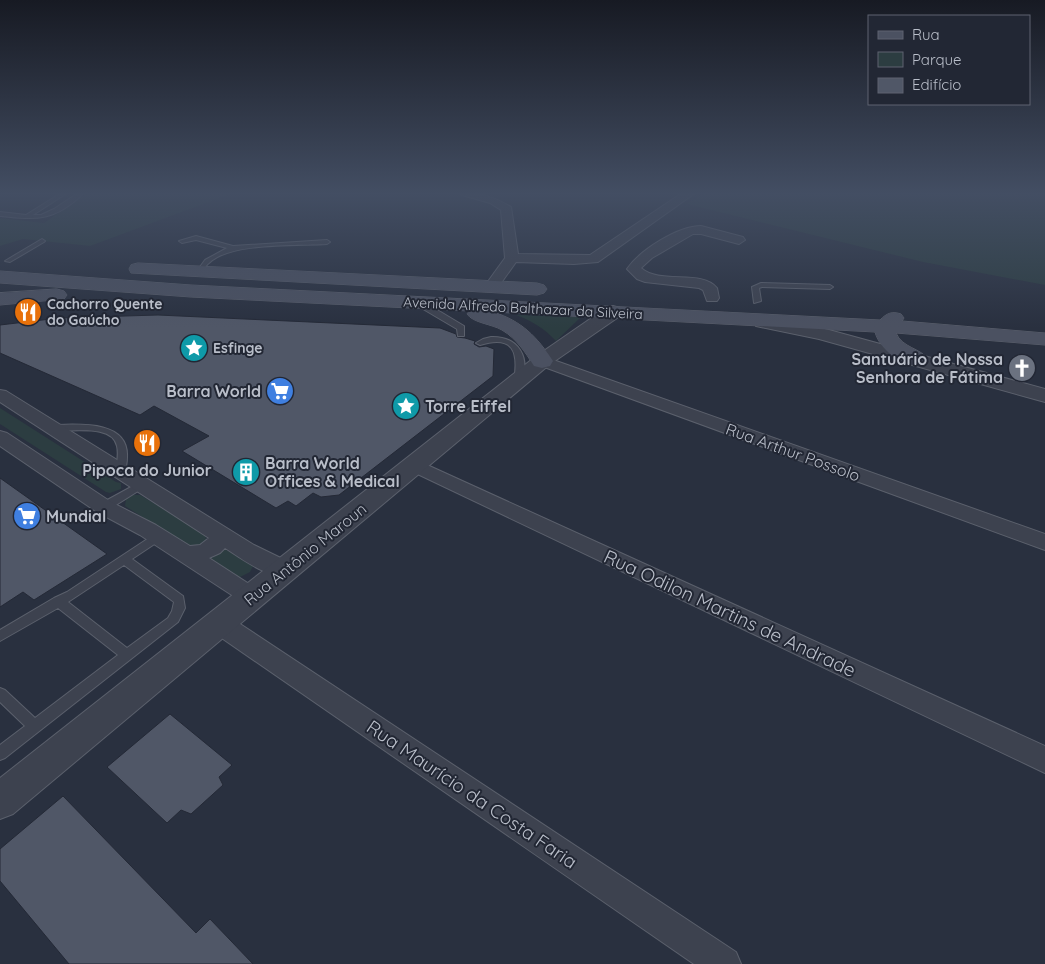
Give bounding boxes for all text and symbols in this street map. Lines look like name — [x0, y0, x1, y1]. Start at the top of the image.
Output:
legend — [868, 15, 1030, 105]
text: Rua — [912, 25, 940, 44]
text: Parque — [912, 50, 962, 69]
text: Edifício — [912, 75, 961, 94]
street label: Avenida Alfredo Balthazar da Silveira — [403, 293, 643, 323]
place label: Cachorro Quente do Gaúcho — [47, 295, 163, 329]
restaurant icon: Cachorro Quente do Gaúcho — [13, 297, 43, 327]
place icon: Esfinge — [179, 333, 209, 363]
place label: Esfinge — [213, 339, 262, 357]
place label: Santuário de Nossa Senhora de Fátima — [851, 349, 1003, 387]
church icon: Santuário de Nossa Senhora de Fátima — [1007, 353, 1037, 383]
supermarket icon: Barra World — [265, 376, 295, 406]
place label: Barra World — [166, 381, 261, 401]
place icon: Torre Eiffel — [391, 391, 421, 421]
place label: Torre Eiffel — [425, 396, 511, 416]
street label: Rua Arthur Possolo — [723, 418, 863, 486]
restaurant icon: Pipoca do Junior — [132, 428, 162, 458]
place label: Barra World Offices & Medical — [265, 453, 400, 491]
building icon: Barra World Offices & Medical — [231, 457, 261, 487]
place label: Pipoca do Junior — [82, 460, 212, 480]
street label: Rua Antônio Maroun — [240, 498, 370, 610]
supermarket icon: Mundial — [12, 501, 42, 531]
place label: Mundial — [46, 506, 106, 526]
street label: Rua Odilon Martins de Andrade — [600, 544, 860, 682]
street label: Rua Maurício da Costa Faria — [362, 714, 582, 874]

